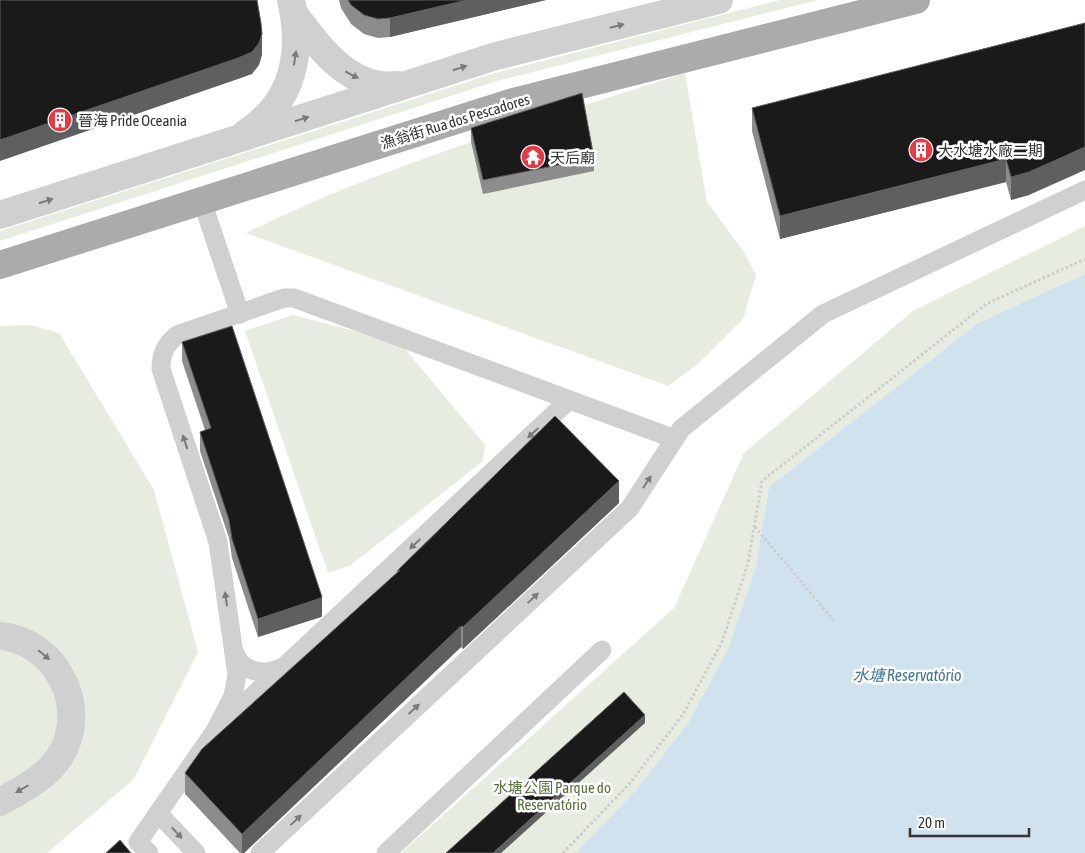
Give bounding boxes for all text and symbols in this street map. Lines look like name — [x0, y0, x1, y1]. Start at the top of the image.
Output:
one-way arrow — [609, 22, 624, 30]
one-way arrow — [292, 49, 300, 65]
one-way arrow — [453, 64, 468, 72]
one-way arrow — [345, 71, 360, 79]
street label: 漁翁街 Rua dos Pescadores — [378, 90, 532, 152]
building icon: 晉海 Pride Oceania — [47, 107, 73, 133]
place label: 晉海 Pride Oceania — [78, 112, 187, 129]
one-way arrow — [295, 114, 310, 122]
building icon: 大水塘水廠二期 — [908, 137, 934, 163]
place label: 大水塘水廠二期 — [938, 142, 1043, 159]
temple icon: 天后廟 — [520, 144, 546, 170]
place label: 天后廟 — [550, 149, 595, 166]
one-way arrow — [39, 196, 54, 204]
one-way arrow — [528, 427, 540, 439]
one-way arrow — [181, 435, 188, 450]
one-way arrow — [642, 476, 651, 489]
one-way arrow — [409, 538, 421, 550]
one-way arrow — [222, 591, 230, 607]
one-way arrow — [527, 592, 539, 604]
one-way arrow — [37, 650, 50, 661]
water label: 水塘 Reservatório — [853, 666, 961, 684]
one-way arrow — [408, 703, 420, 715]
park label: 水塘公園 Parque do Reservatório — [493, 779, 611, 813]
one-way arrow — [15, 785, 28, 794]
scale bar — [910, 806, 1029, 838]
one-way arrow — [289, 814, 301, 826]
text: 20 m — [918, 814, 945, 831]
one-way arrow — [171, 827, 183, 839]

